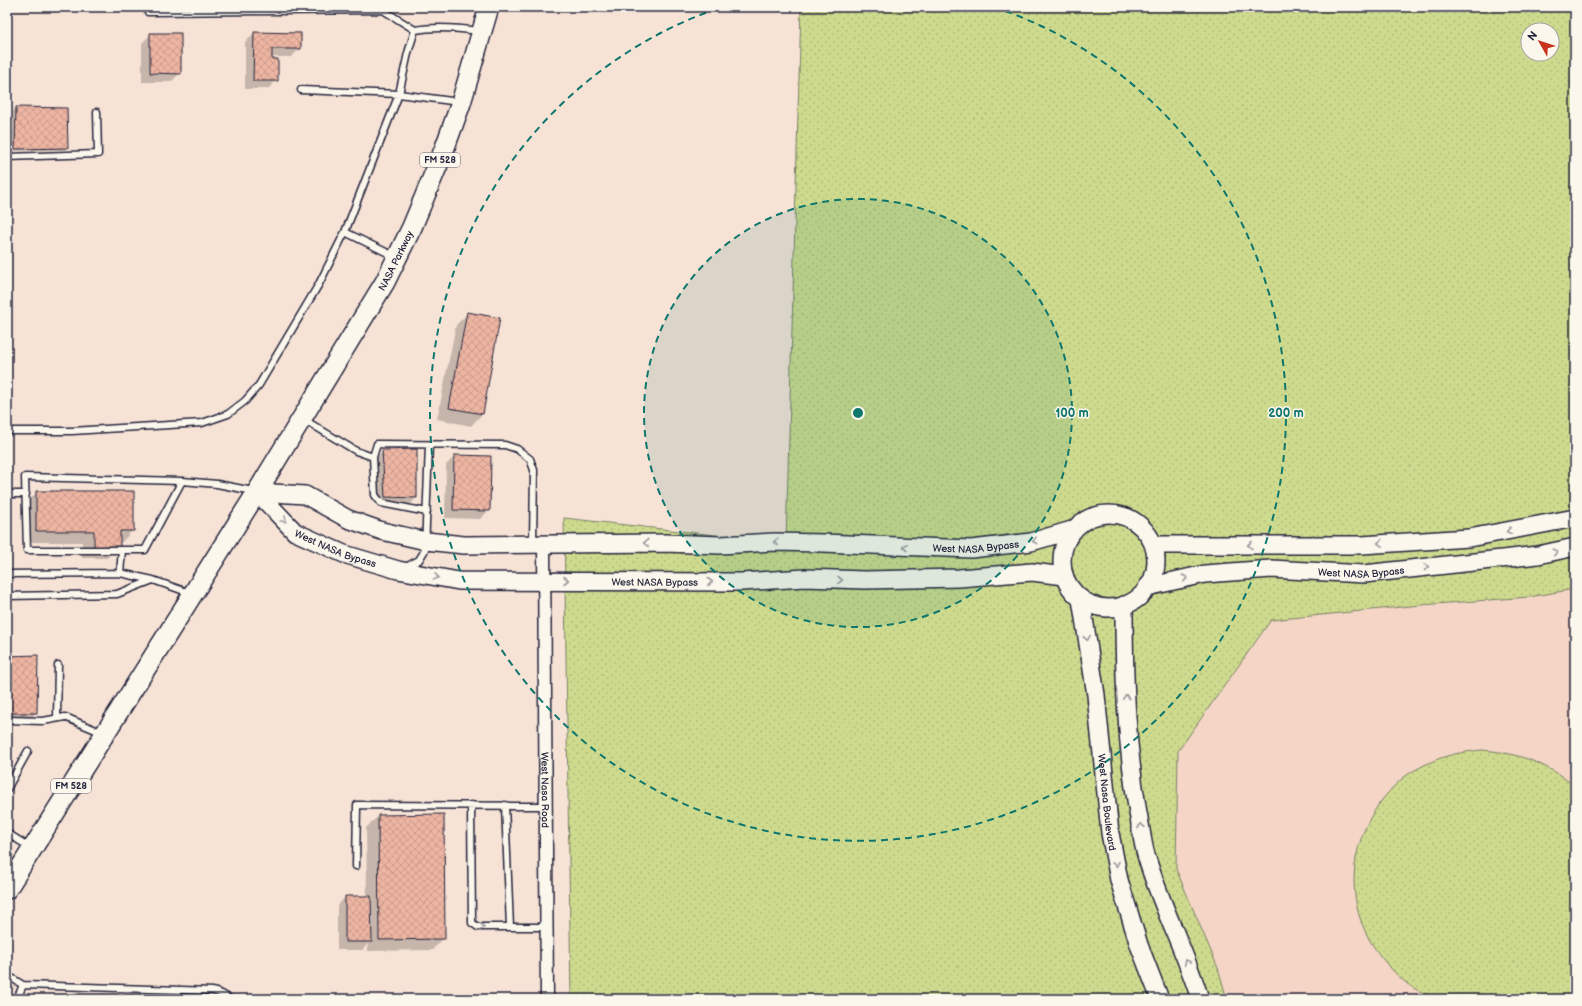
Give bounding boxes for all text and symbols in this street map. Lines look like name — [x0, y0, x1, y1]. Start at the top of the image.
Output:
north arrow — [1520, 22, 1560, 62]
text: N — [1525, 29, 1540, 43]
road number: FM 528 — [420, 153, 460, 167]
street label: NASA Parkway — [376, 229, 416, 293]
centre of rings — [851, 406, 865, 420]
text: 100 m — [1055, 406, 1089, 421]
text: 200 m — [1268, 406, 1304, 421]
one-way arrow — [279, 515, 287, 523]
one-way arrow — [1506, 526, 1512, 534]
street label: West NASA Bypass — [293, 528, 377, 570]
one-way arrow — [1032, 536, 1038, 544]
one-way arrow — [773, 538, 779, 547]
street label: West NASA Bypass — [932, 538, 1020, 556]
one-way arrow — [643, 539, 649, 547]
one-way arrow — [1377, 539, 1383, 548]
one-way arrow — [1247, 541, 1253, 549]
one-way arrow — [902, 543, 908, 551]
one-way arrow — [1551, 548, 1558, 556]
one-way arrow — [1423, 563, 1429, 572]
street label: West NASA Bypass — [1318, 565, 1405, 581]
one-way arrow — [433, 572, 439, 581]
one-way arrow — [837, 575, 843, 584]
one-way arrow — [1182, 575, 1188, 583]
one-way arrow — [563, 576, 569, 584]
street label: West NASA Bypass — [612, 577, 698, 589]
one-way arrow — [707, 578, 713, 586]
one-way arrow — [1082, 635, 1091, 641]
one-way arrow — [1121, 694, 1130, 700]
street label: West Nasa Road — [538, 752, 551, 828]
street label: West Nasa Boulevard — [1095, 753, 1118, 852]
road number: FM 528 — [51, 779, 91, 793]
one-way arrow — [1137, 823, 1146, 830]
one-way arrow — [1112, 861, 1120, 867]
one-way arrow — [479, 922, 485, 931]
one-way arrow — [1184, 959, 1192, 967]

